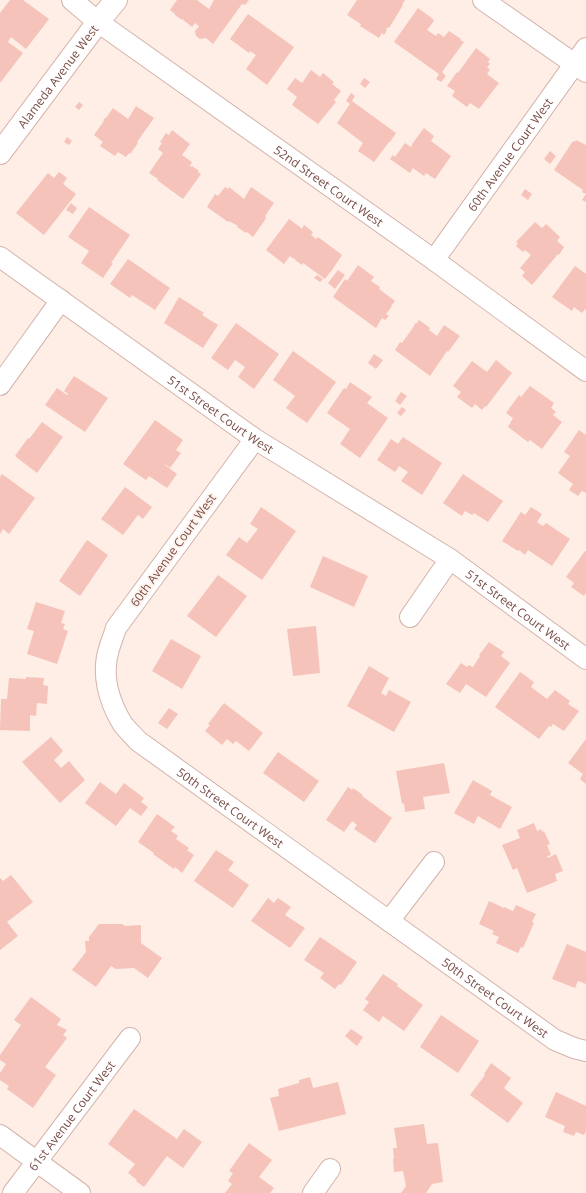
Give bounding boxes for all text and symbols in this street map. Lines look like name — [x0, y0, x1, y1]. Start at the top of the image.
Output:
street label: Alameda Avenue West — [13, 21, 102, 131]
street label: 60th Avenue Court West — [463, 94, 556, 214]
street label: 52nd Street Court West — [271, 141, 387, 230]
street label: 51st Street Court West — [164, 371, 277, 457]
street label: 60th Avenue Court West — [126, 490, 220, 610]
street label: 51st Street Court West — [463, 565, 574, 653]
street label: 50th Street Court West — [174, 763, 287, 851]
street label: 50th Street Court West — [439, 953, 552, 1041]
street label: 61st Avenue Court West — [24, 1057, 119, 1174]

